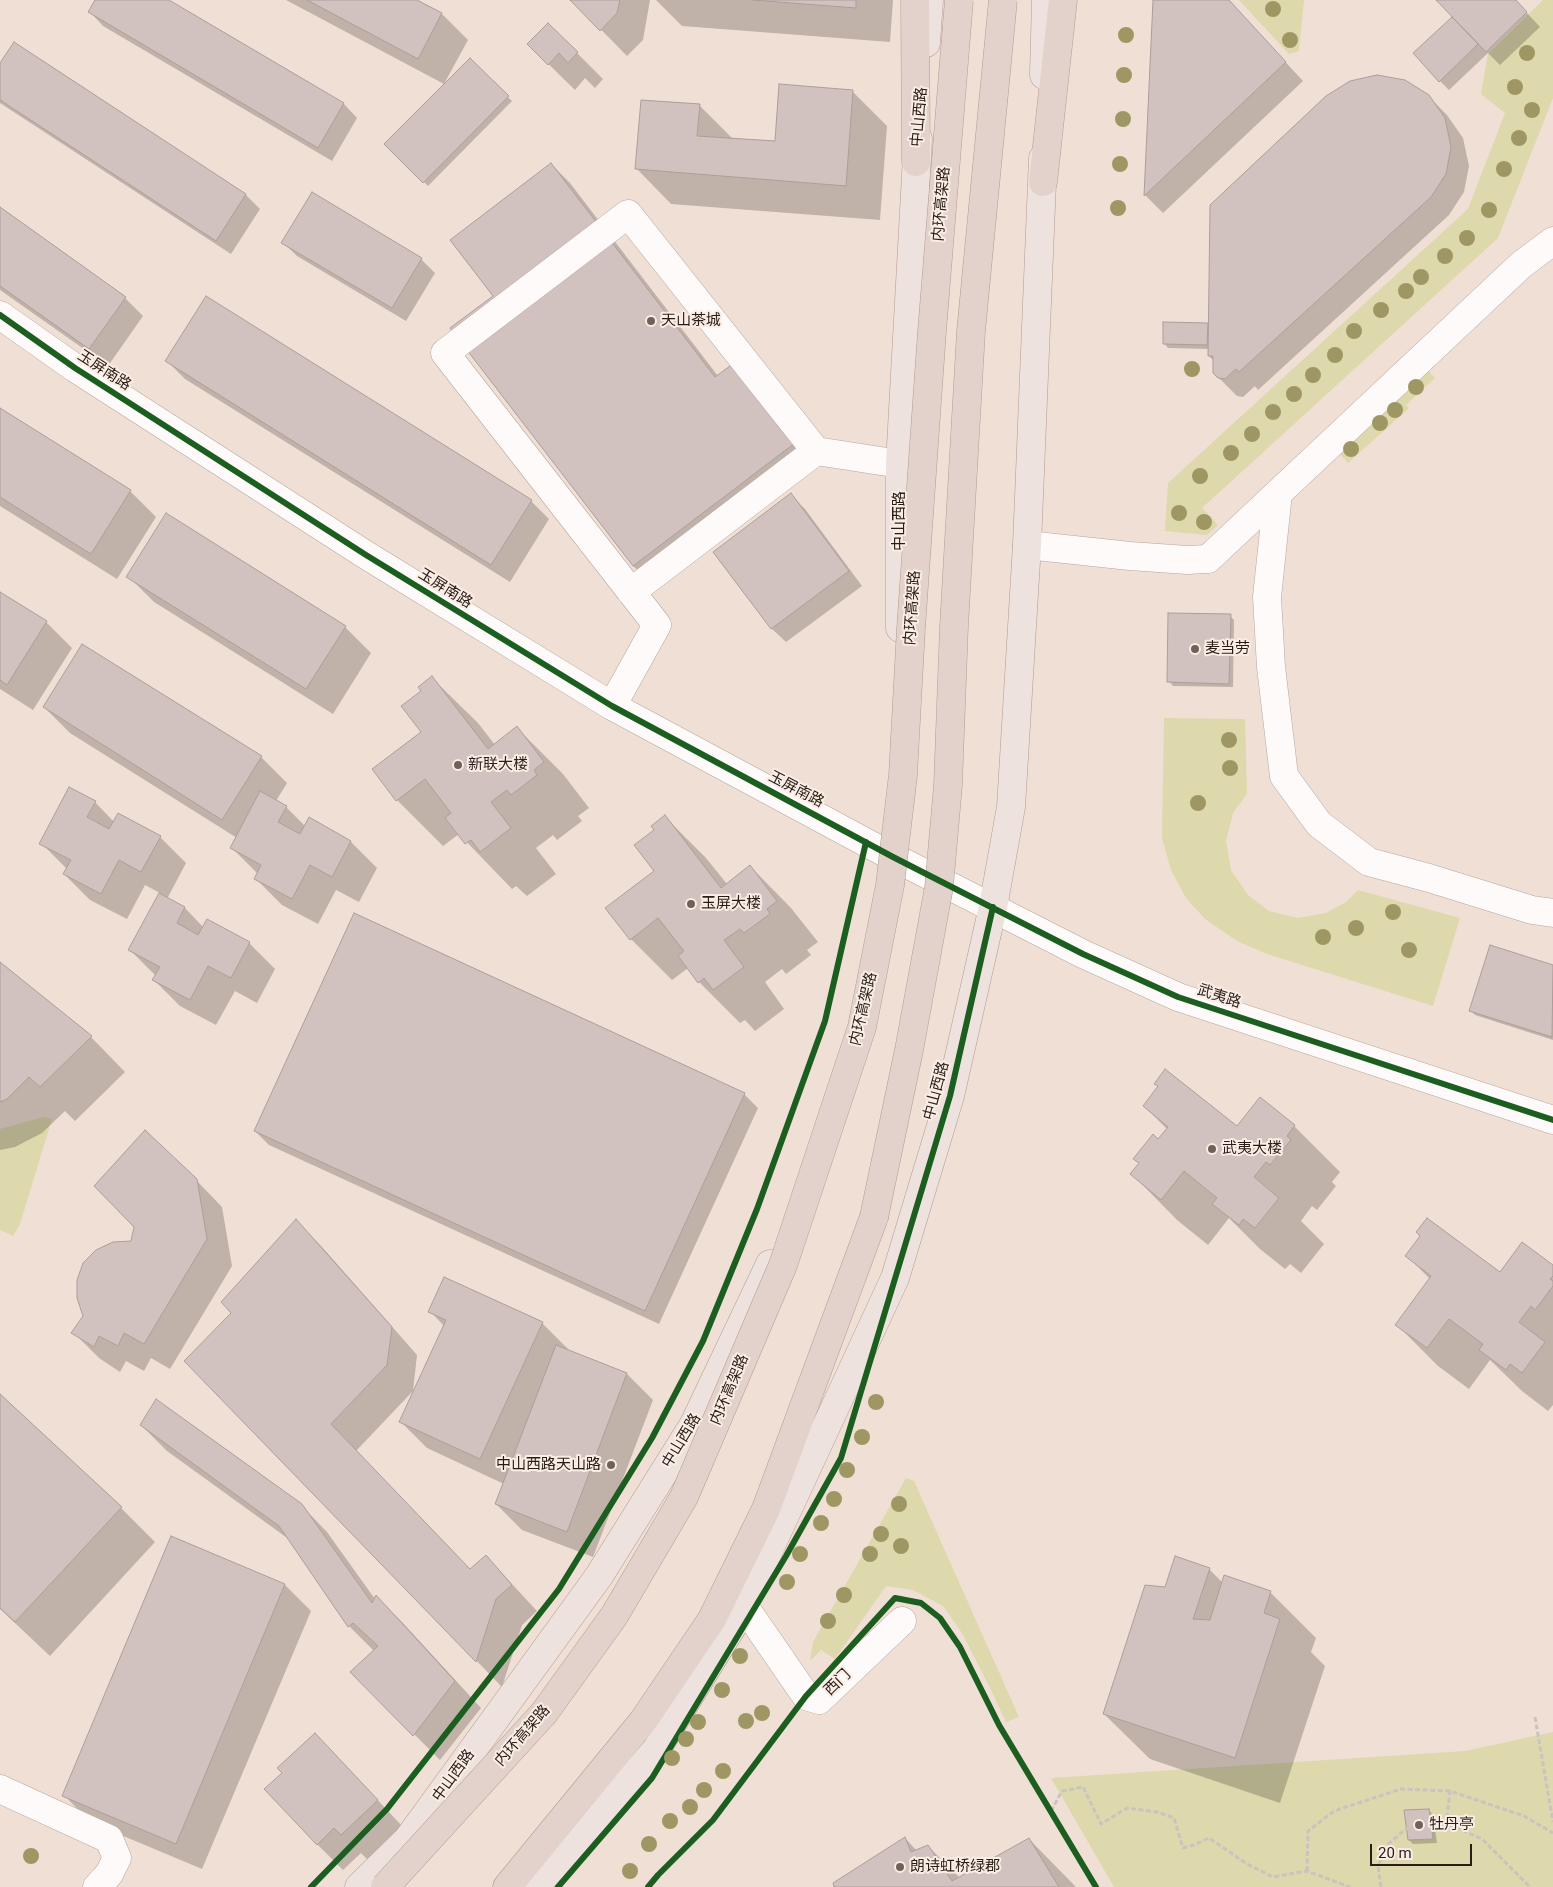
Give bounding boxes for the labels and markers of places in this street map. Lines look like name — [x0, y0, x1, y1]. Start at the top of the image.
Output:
place label: 天山茶城 — [661, 312, 721, 330]
marker: 天山茶城 — [645, 315, 657, 327]
place label: 麦当劳 — [1205, 640, 1250, 658]
marker: 麦当劳 — [1189, 643, 1201, 655]
place label: 新联大楼 — [468, 756, 528, 774]
marker: 新联大楼 — [452, 759, 464, 771]
place label: 玉屏大楼 — [701, 895, 761, 913]
marker: 玉屏大楼 — [685, 898, 697, 910]
place label: 武夷大楼 — [1222, 1140, 1282, 1158]
marker: 武夷大楼 — [1206, 1143, 1218, 1155]
place label: 中山西路天山路 — [496, 1456, 601, 1474]
marker: 中山西路天山路 — [605, 1459, 617, 1471]
place label: 牡丹亭 — [1429, 1816, 1474, 1834]
marker: 牡丹亭 — [1413, 1819, 1425, 1831]
place label: 朗诗虹桥绿郡 — [910, 1858, 1000, 1876]
marker: 朗诗虹桥绿郡 — [894, 1861, 906, 1873]

